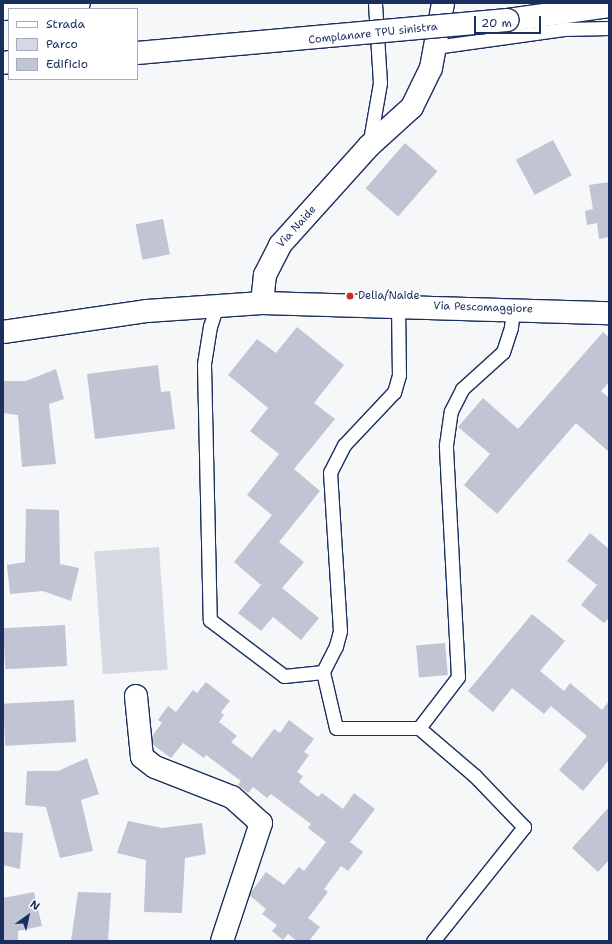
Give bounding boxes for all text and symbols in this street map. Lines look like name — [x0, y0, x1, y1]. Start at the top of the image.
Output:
legend — [8, 8, 138, 80]
scale bar — [476, 8, 543, 34]
text: 20 m — [481, 15, 512, 31]
text: Strada — [46, 16, 85, 32]
street label: Complanare TPU sinistra — [308, 21, 438, 47]
text: Parco — [46, 36, 78, 52]
text: Edificio — [46, 56, 88, 72]
street label: Via Naide — [275, 203, 319, 251]
place label: Delia/Naide — [358, 289, 420, 303]
marker: Delia/Naide — [345, 291, 355, 301]
street label: Via Pescomaggiore — [433, 300, 533, 316]
north arrow — [8, 896, 48, 936]
text: N — [27, 897, 43, 914]

